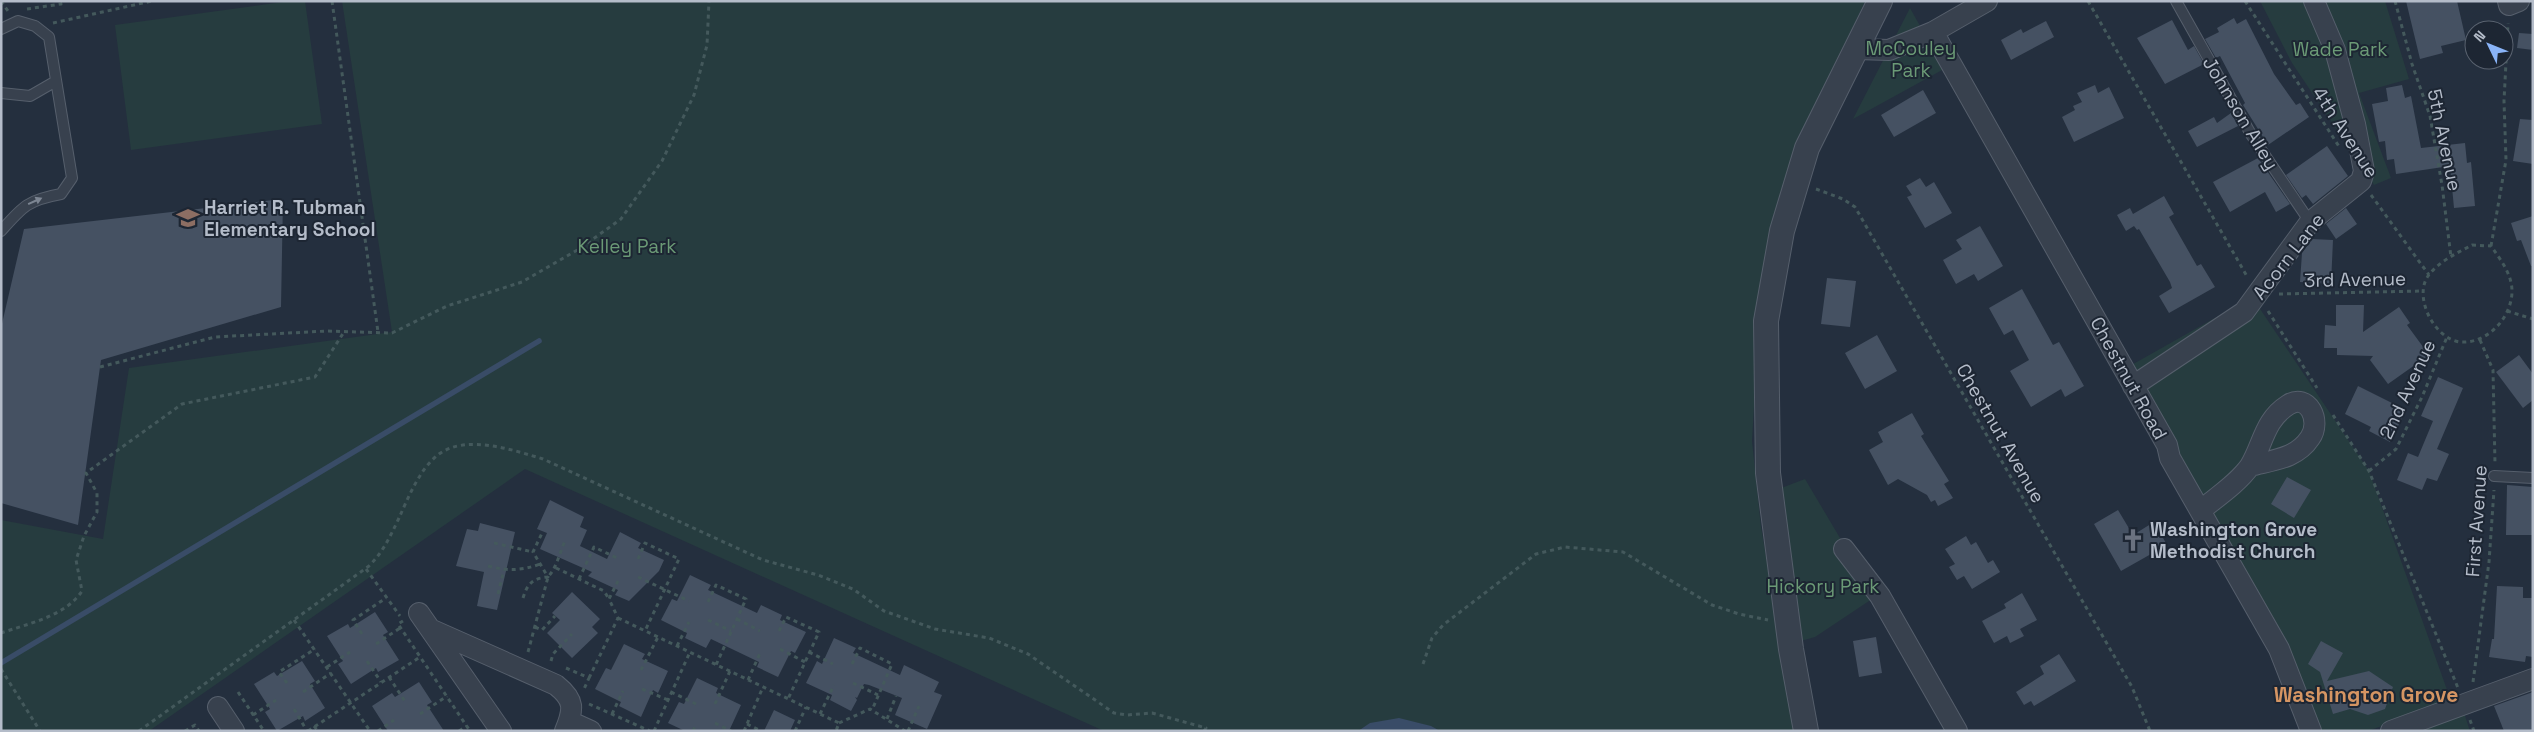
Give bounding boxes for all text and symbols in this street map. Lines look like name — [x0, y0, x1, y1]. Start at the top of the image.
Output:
north arrow — [2464, 20, 2514, 70]
text: N — [2470, 27, 2489, 46]
park label: McCouley Park — [1866, 36, 1956, 83]
park label: Wade Park — [2293, 37, 2387, 62]
street label: Johnson Alley — [2197, 52, 2284, 175]
street label: 4th Avenue — [2307, 82, 2384, 183]
street label: 5th Avenue — [2422, 87, 2467, 193]
place label: Harriet R. Tubman Elementary School — [204, 195, 376, 242]
one-way arrow — [28, 196, 42, 204]
school or university icon: Harriet R. Tubman Elementary School — [175, 205, 201, 231]
street label: Acorn Lane — [2247, 208, 2330, 305]
park label: Kelley Park — [577, 234, 677, 259]
street label: 3rd Avenue — [2304, 266, 2406, 293]
street label: Chestnut Road — [2084, 312, 2173, 444]
street label: 2nd Avenue — [2373, 335, 2441, 443]
street label: Chestnut Avenue — [1950, 359, 2051, 508]
street label: First Avenue — [2460, 464, 2493, 578]
place label: Washington Grove Methodist Church — [2150, 517, 2317, 564]
church icon: Washington Grove Methodist Church — [2120, 527, 2146, 553]
park label: Hickory Park — [1766, 574, 1880, 599]
district label: Washington Grove — [2274, 681, 2458, 708]

